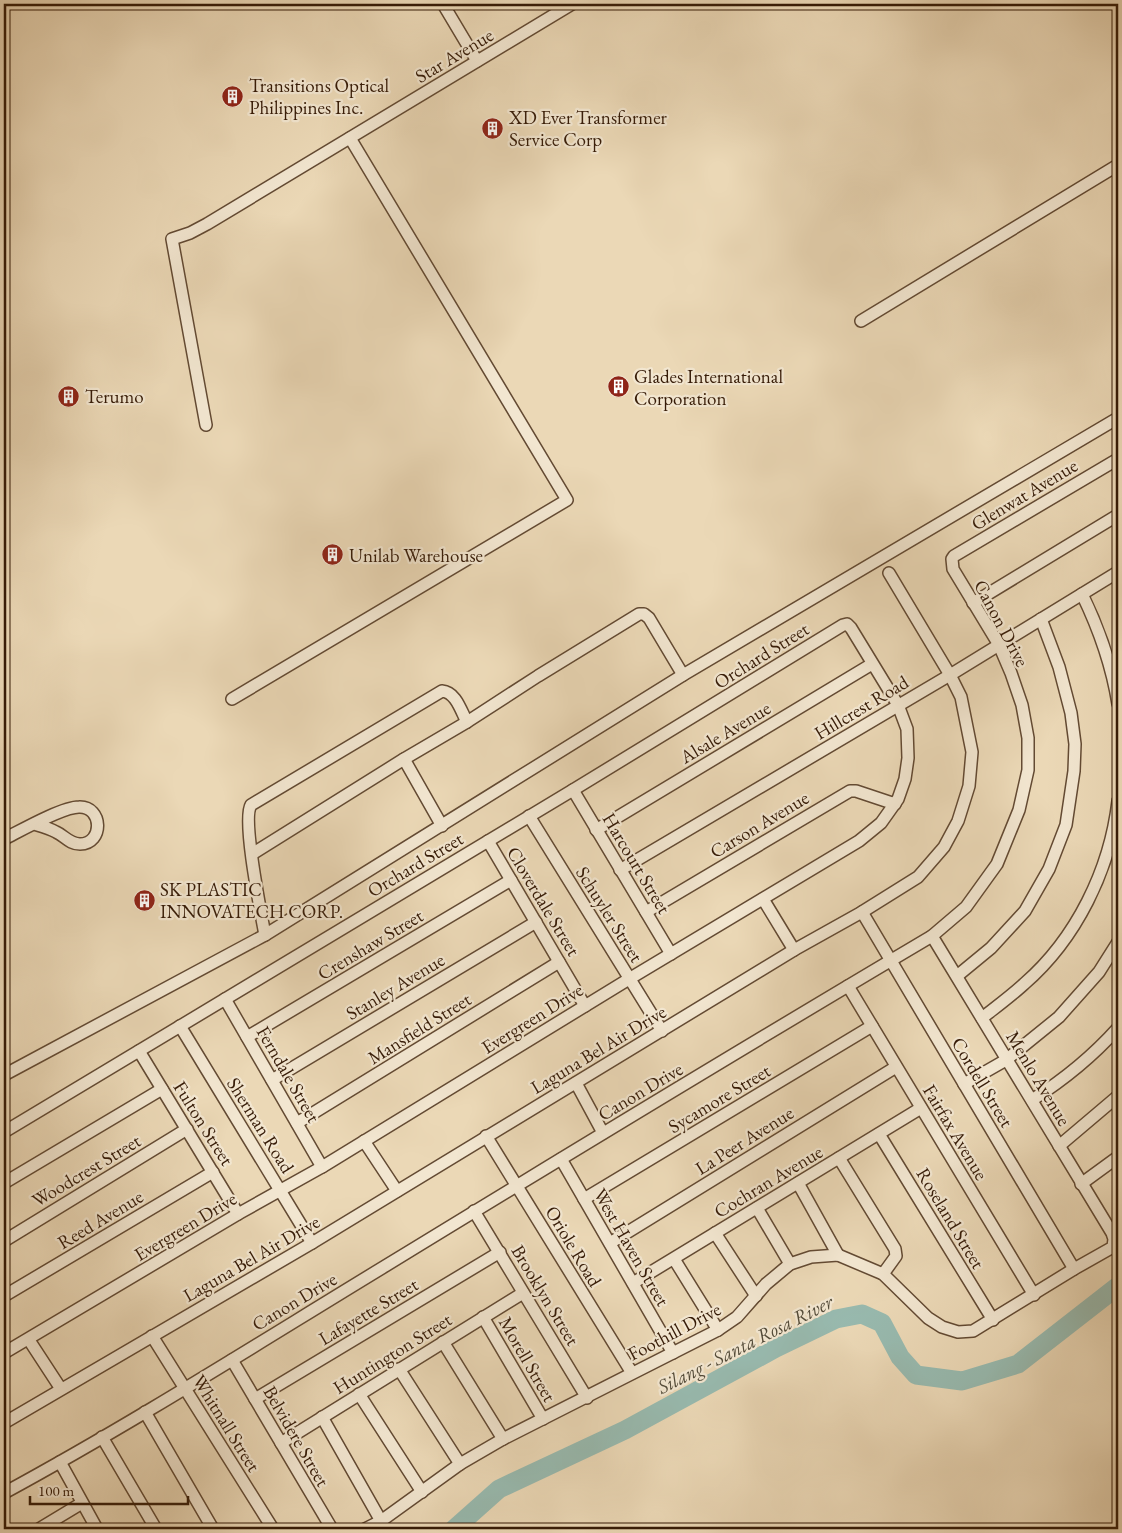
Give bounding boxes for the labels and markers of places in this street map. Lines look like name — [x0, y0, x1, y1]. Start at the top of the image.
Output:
place label: Transitions Optical Philippines Inc. — [249, 73, 390, 120]
building icon: Transitions Optical Philippines Inc. — [221, 84, 245, 108]
place label: XD Ever Transformer Service Corp — [508, 105, 668, 152]
building icon: XD Ever Transformer Service Corp — [481, 116, 505, 140]
place label: Glades International Corporation — [634, 364, 783, 411]
building icon: Glades International Corporation — [606, 375, 630, 399]
building icon: Terumo — [57, 384, 81, 408]
place label: Terumo — [85, 384, 144, 409]
building icon: Unilab Warehouse — [321, 543, 345, 567]
place label: Unilab Warehouse — [349, 543, 483, 568]
place label: SK PLASTIC INNOVATECH CORP. — [160, 877, 343, 924]
building icon: SK PLASTIC INNOVATECH CORP. — [132, 888, 156, 912]

